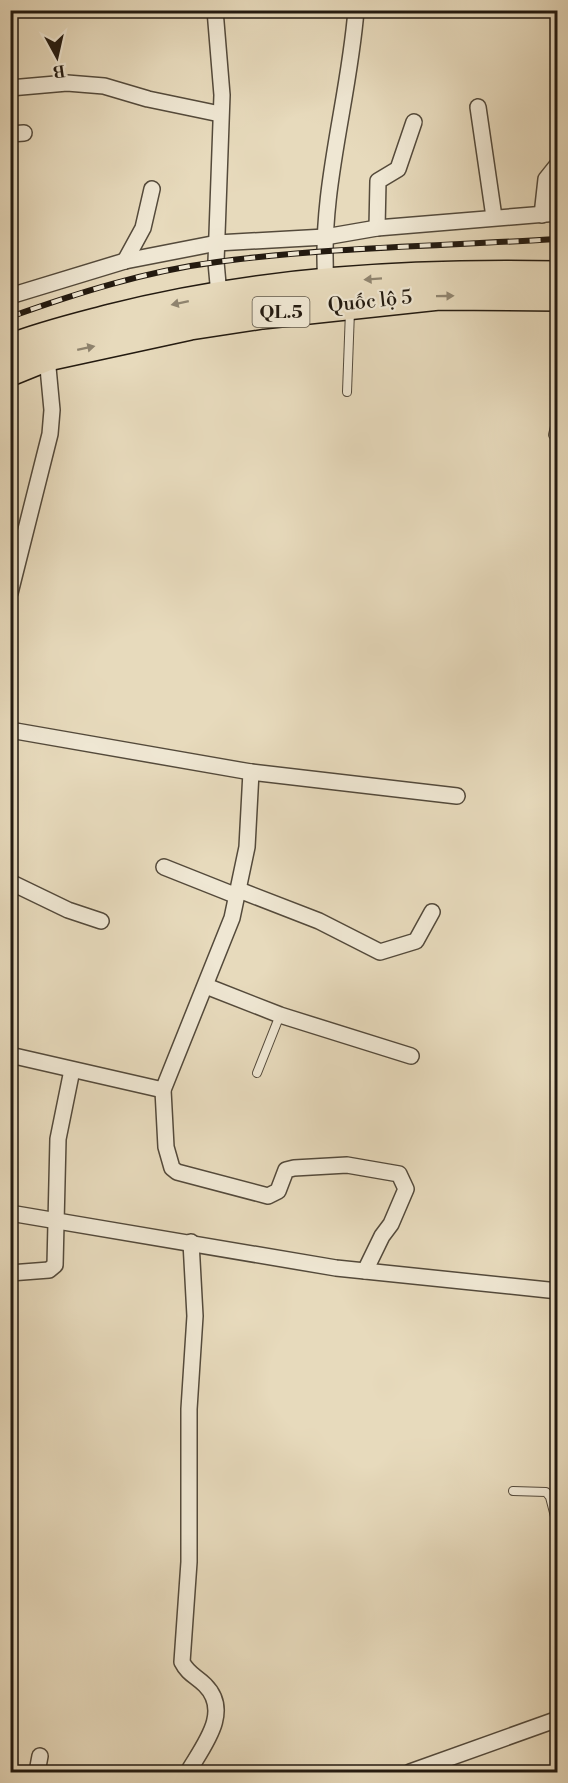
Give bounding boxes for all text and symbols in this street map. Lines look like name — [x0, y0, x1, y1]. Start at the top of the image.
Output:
north arrow — [27, 27, 87, 87]
text: B — [52, 60, 66, 82]
one-way arrow — [364, 274, 383, 284]
street label: Quốc lộ 5 — [327, 285, 413, 319]
one-way arrow — [435, 291, 454, 301]
road number: QL.5 — [252, 297, 310, 327]
one-way arrow — [170, 299, 189, 308]
one-way arrow — [77, 343, 96, 352]

